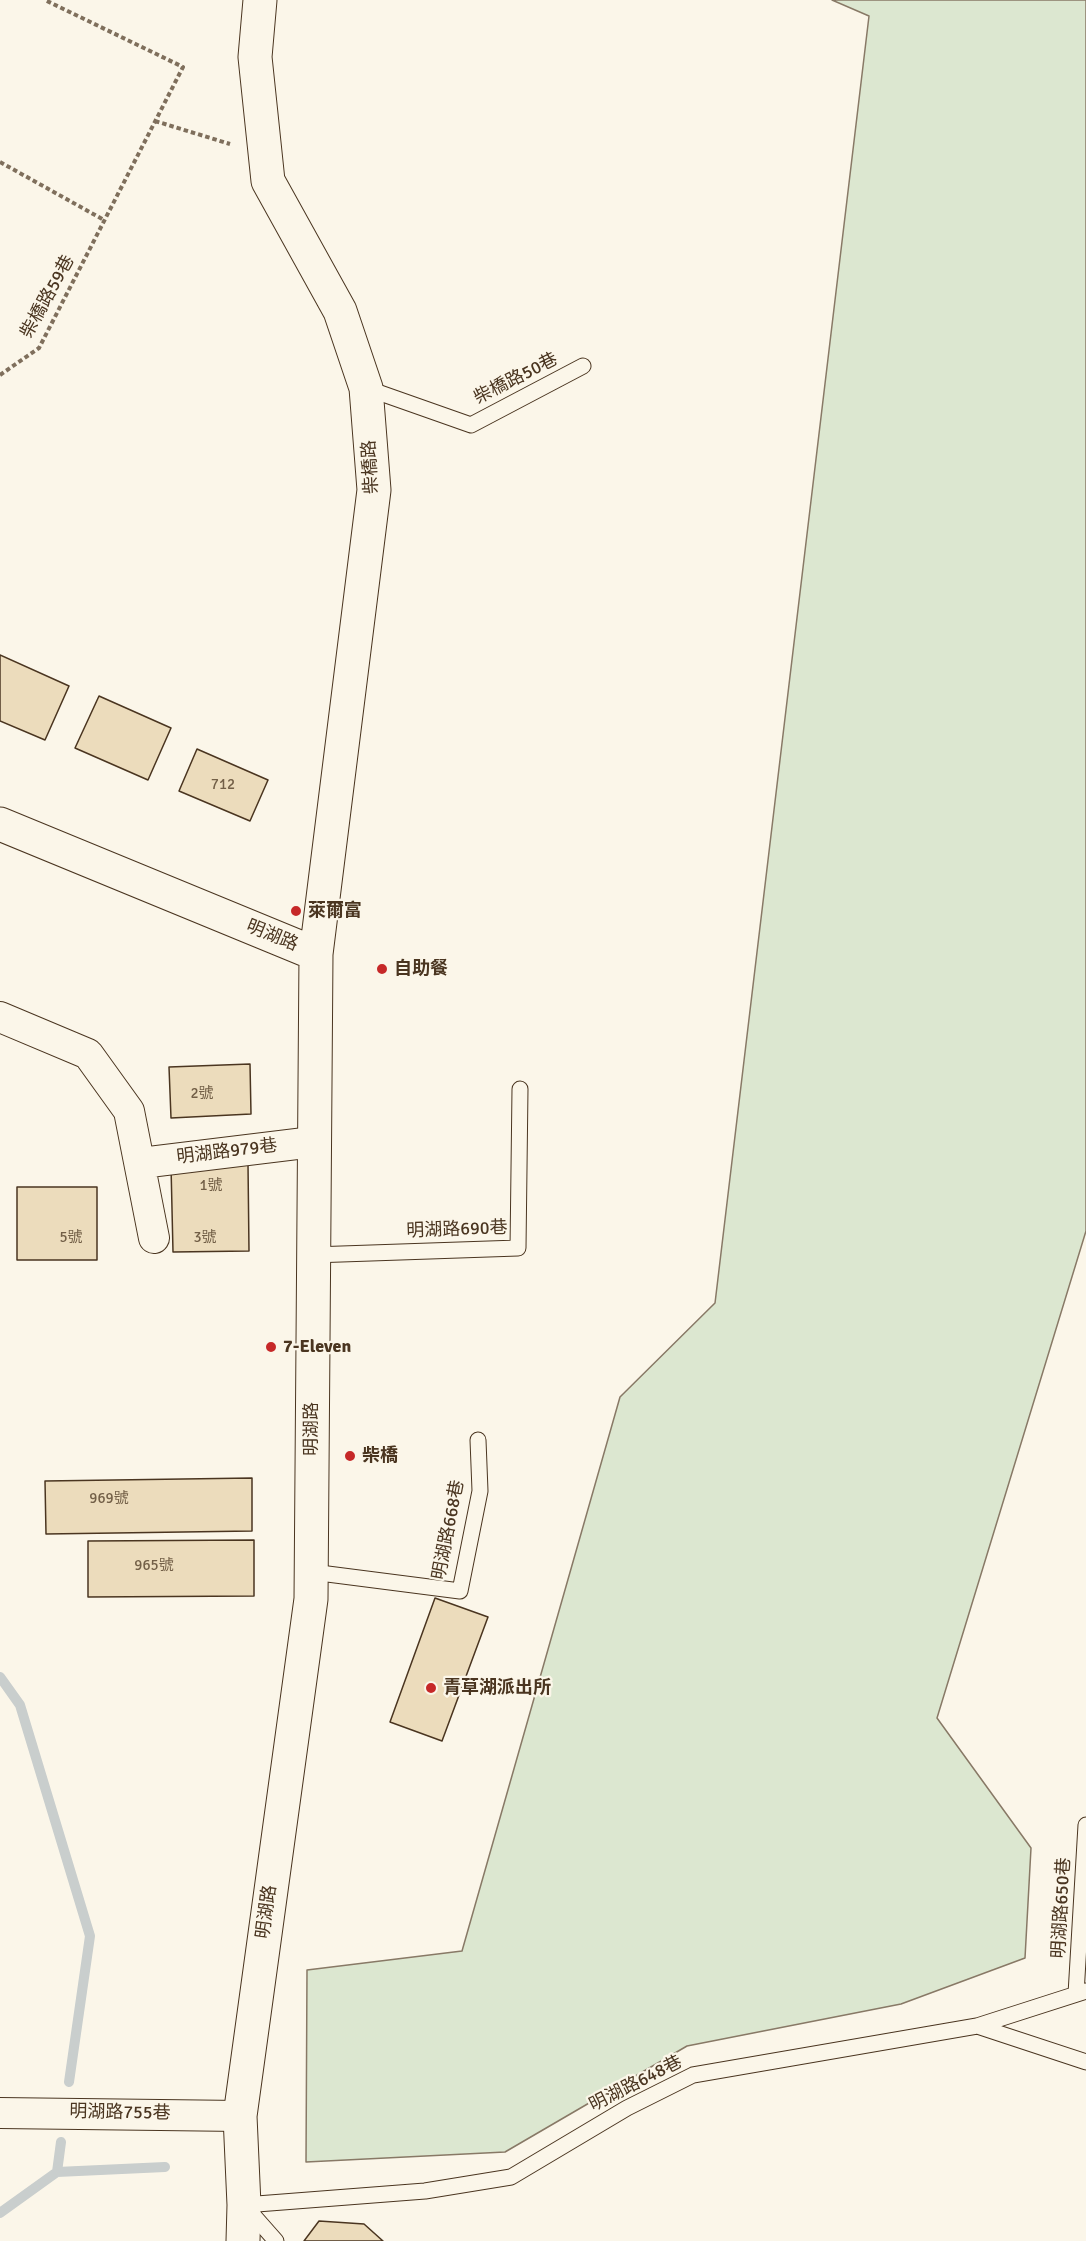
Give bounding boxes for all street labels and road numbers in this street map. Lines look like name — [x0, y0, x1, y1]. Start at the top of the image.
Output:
street label: 柴橋路59巷 — [16, 252, 80, 342]
street label: 柴橋路50巷 — [470, 349, 562, 409]
street label: 柴橋路 — [359, 439, 383, 495]
street label: 明湖路 — [243, 916, 301, 956]
street label: 明湖路979巷 — [175, 1135, 279, 1169]
street label: 明湖路690巷 — [406, 1217, 508, 1243]
street label: 明湖路 — [301, 1402, 323, 1456]
street label: 明湖路668巷 — [429, 1478, 469, 1582]
street label: 明湖路650巷 — [1049, 1857, 1075, 1959]
street label: 明湖路 — [253, 1884, 281, 1940]
street label: 明湖路648巷 — [586, 2051, 686, 2117]
street label: 明湖路755巷 — [69, 2101, 171, 2125]

